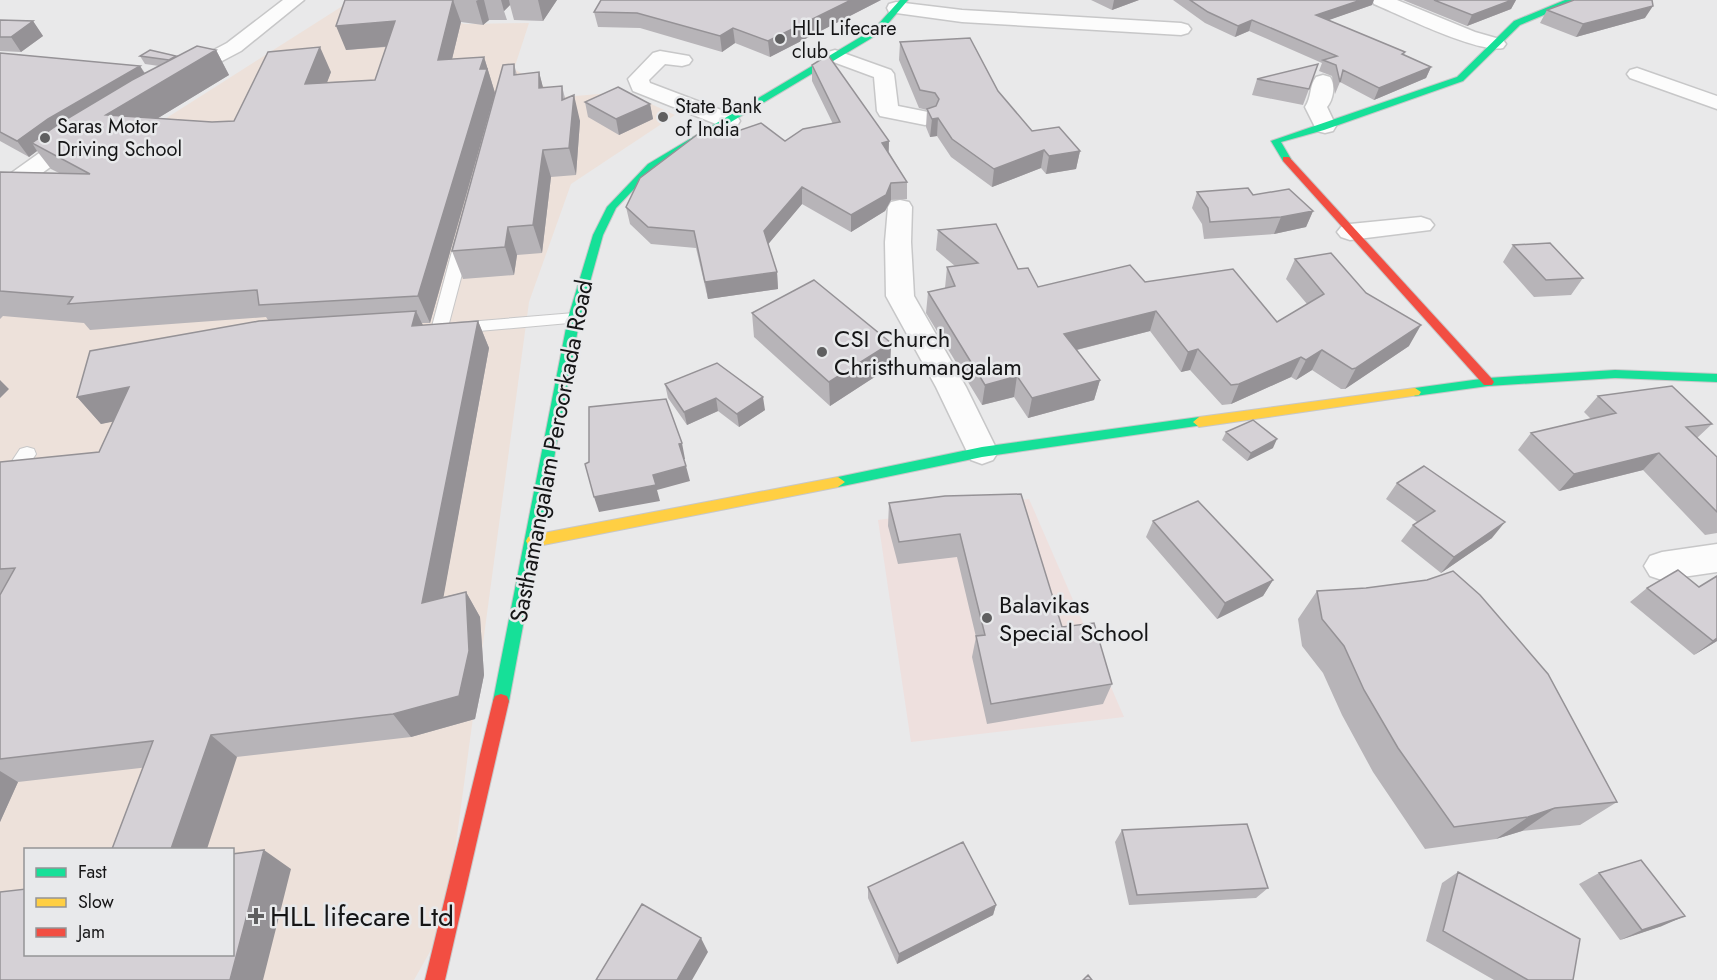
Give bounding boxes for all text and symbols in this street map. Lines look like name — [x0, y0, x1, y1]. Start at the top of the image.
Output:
place label: HLL Lifecare club — [792, 14, 897, 66]
marker: HLL Lifecare club — [773, 32, 787, 46]
place label: State Bank of India — [675, 92, 762, 144]
marker: State Bank of India — [656, 110, 670, 124]
place label: Saras Motor Driving School — [57, 112, 182, 164]
marker: Saras Motor Driving School — [38, 131, 52, 145]
street label: Sasthamangalam Peroorkada Road — [501, 276, 601, 626]
place label: CSI Church Christhumangalam — [834, 321, 1022, 384]
marker: CSI Church Christhumangalam — [815, 345, 829, 359]
place label: Balavikas Special School — [999, 587, 1149, 650]
marker: Balavikas Special School — [980, 611, 994, 625]
legend — [24, 848, 234, 956]
text: Fast — [78, 859, 107, 885]
text: Slow — [78, 889, 115, 915]
place label: HLL lifecare Ltd — [270, 896, 454, 937]
marker: HLL lifecare Ltd — [247, 907, 265, 925]
text: Jam — [76, 919, 105, 945]

